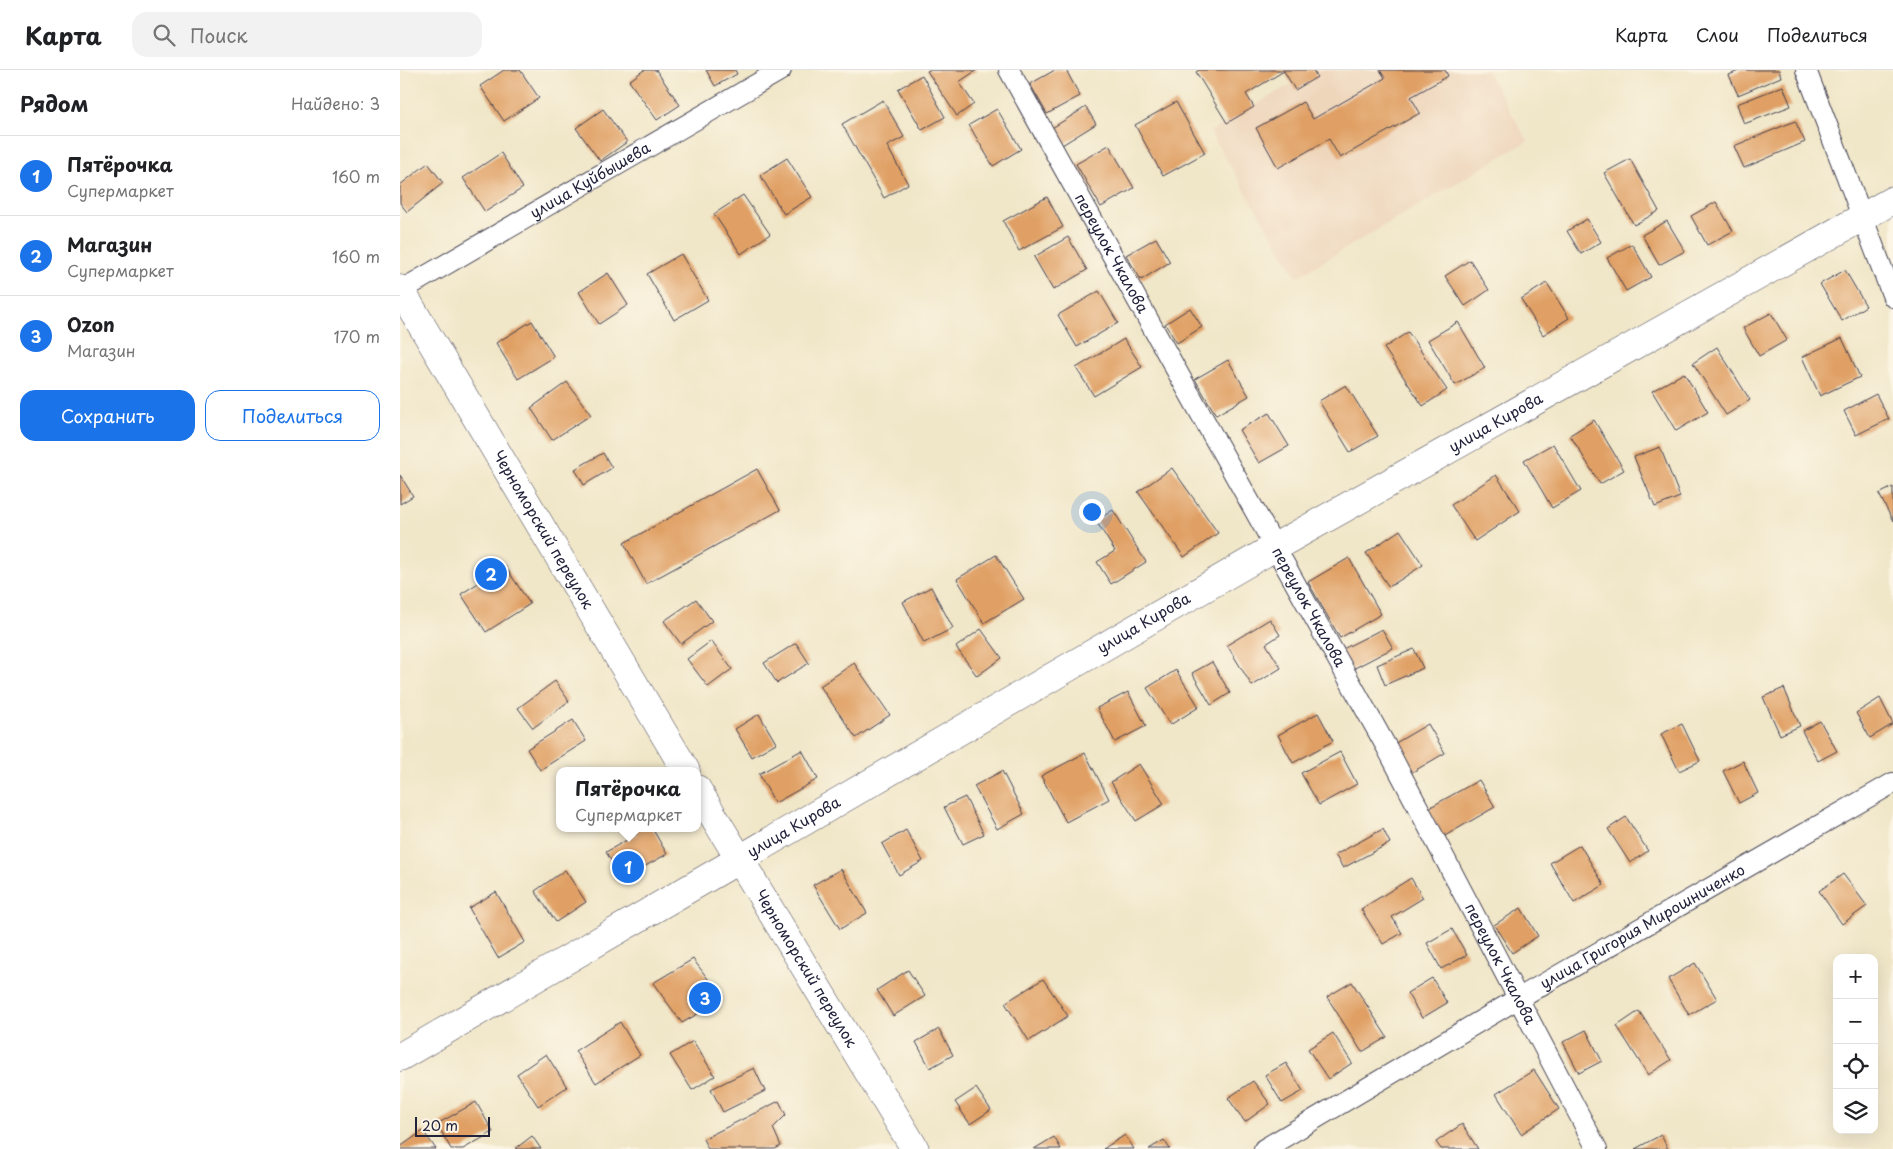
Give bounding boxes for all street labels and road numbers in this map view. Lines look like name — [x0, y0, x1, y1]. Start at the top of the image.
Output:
street label: улица Куйбышева — [525, 135, 655, 223]
street label: переулок Чкалова — [1070, 189, 1156, 317]
street label: улица Кирова — [1444, 386, 1547, 457]
street label: Черноморский переулок — [488, 445, 600, 613]
street label: переулок Чкалова — [1267, 542, 1353, 671]
street label: улица Кирова — [1092, 586, 1195, 658]
street label: улица Кирова — [742, 789, 845, 862]
street label: улица Григория Мирошниченко — [1535, 857, 1749, 994]
street label: Черноморский переулок — [750, 885, 864, 1051]
street label: переулок Чкалова — [1460, 899, 1543, 1029]

